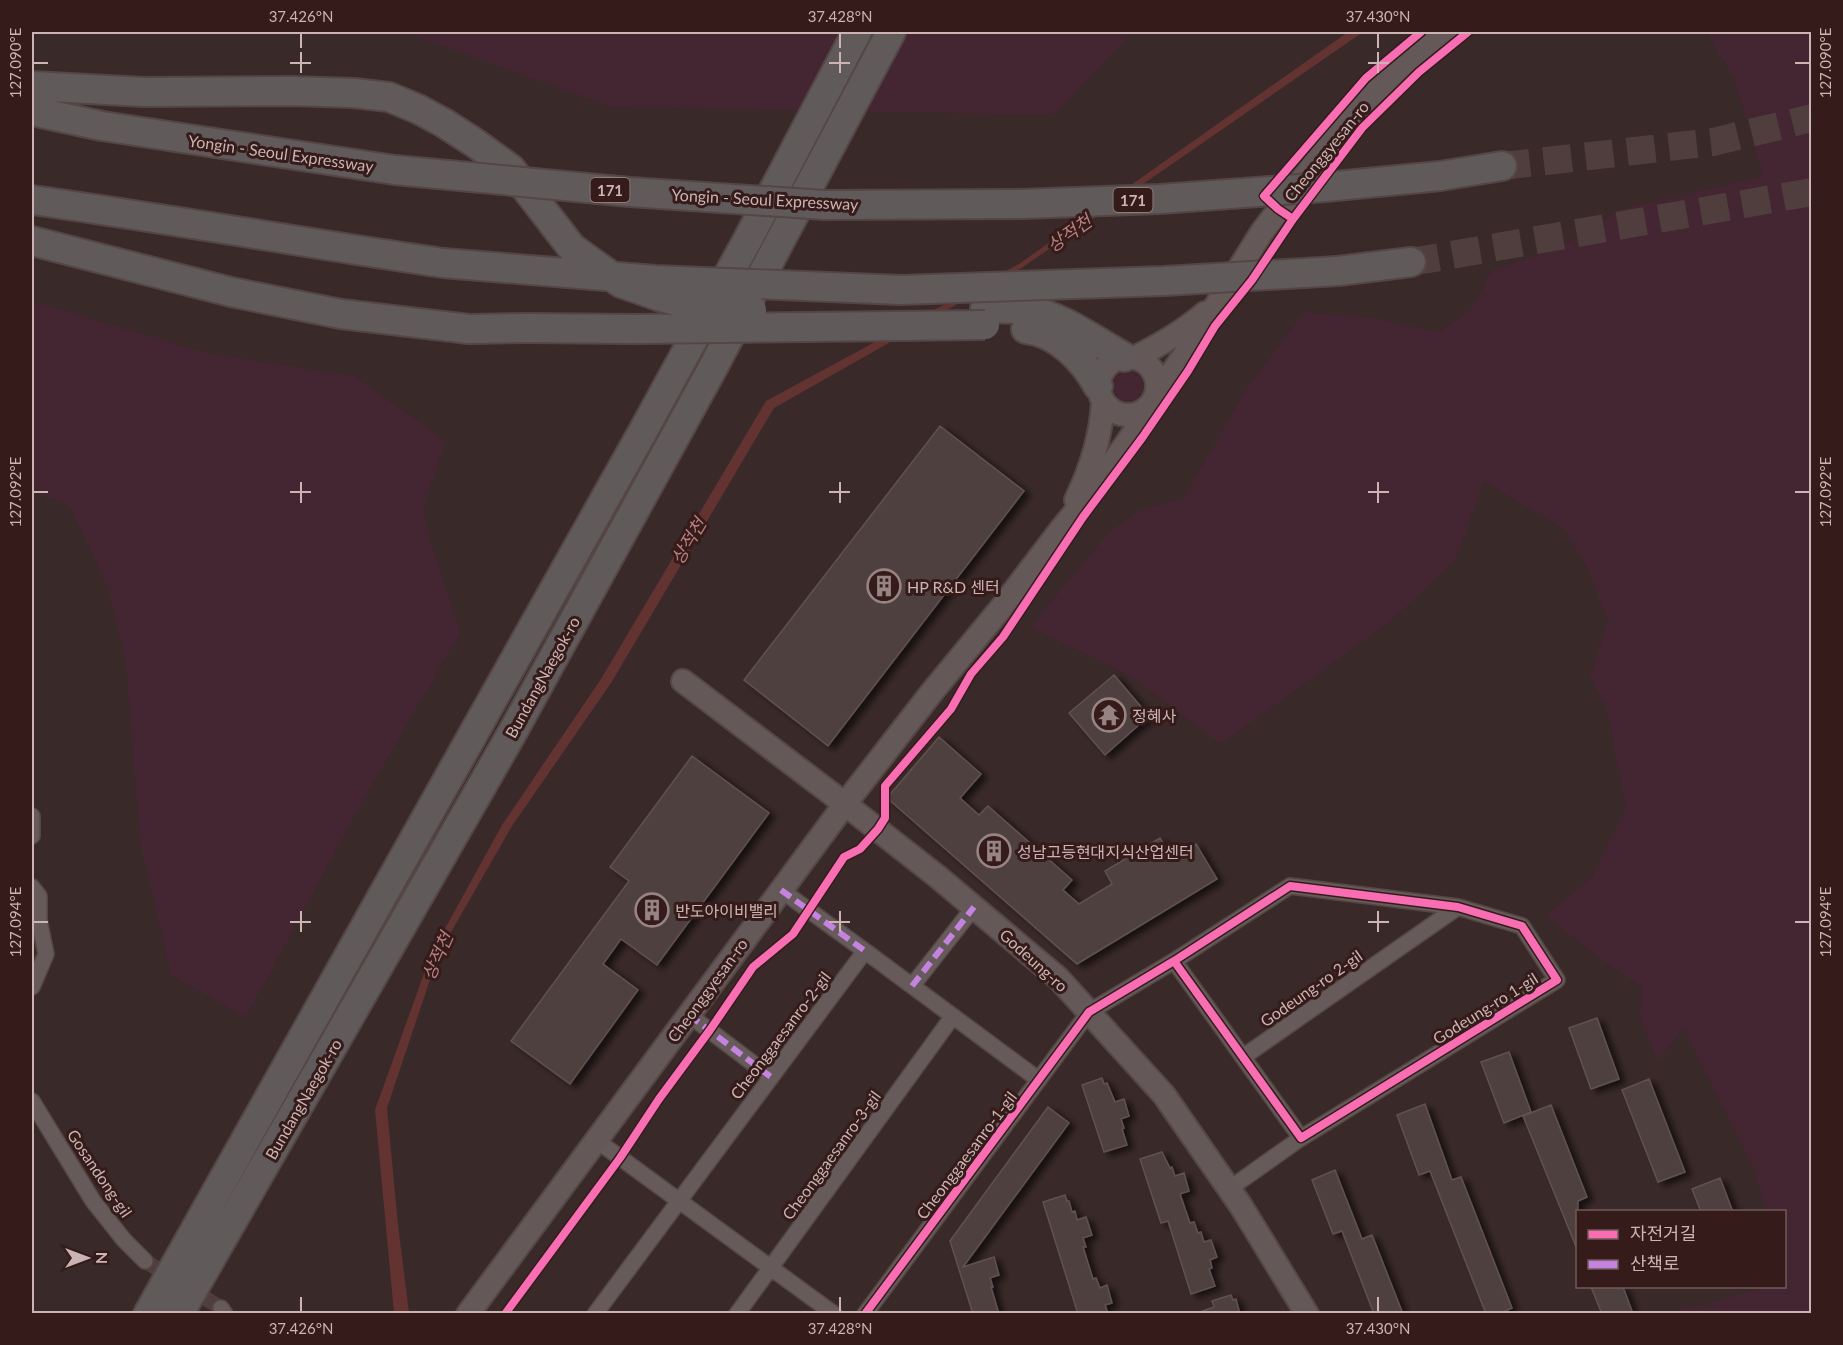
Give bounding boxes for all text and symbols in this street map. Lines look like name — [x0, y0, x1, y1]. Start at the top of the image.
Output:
text: 37.426°N — [269, 7, 333, 25]
text: 37.428°N — [808, 7, 872, 25]
text: 37.430°N — [1346, 7, 1410, 25]
text: 127.090°E — [6, 28, 24, 98]
text: 127.090°E — [1816, 28, 1834, 98]
street label: Cheonggyesan-ro — [1280, 97, 1372, 205]
street label: Yongin - Seoul Expressway — [187, 131, 376, 176]
road number: 171 — [590, 178, 630, 202]
street label: Yongin - Seoul Expressway — [671, 185, 860, 213]
road number: 171 — [1114, 188, 1152, 212]
water label: 상적천 — [1042, 208, 1098, 256]
text: 127.092°E — [6, 457, 24, 527]
text: 127.092°E — [1816, 457, 1834, 527]
water label: 상적천 — [666, 512, 711, 568]
building icon: HP R&D 센터 — [866, 568, 902, 604]
place label: HP R&D 센터 — [907, 577, 1000, 596]
street label: BundangNaegok-ro — [501, 613, 583, 741]
temple icon: 정혜사 — [1091, 697, 1127, 733]
place label: 정혜사 — [1132, 706, 1176, 725]
building icon: 성남고등현대지식산업센터 — [976, 833, 1012, 869]
place label: 성남고등현대지식산업센터 — [1017, 842, 1194, 861]
text: 127.094°E — [6, 887, 24, 957]
text: 127.094°E — [1816, 887, 1834, 957]
building icon: 반도아이비밸리 — [634, 892, 670, 928]
place label: 반도아이비밸리 — [675, 901, 778, 920]
street label: Godeung-ro — [996, 925, 1072, 995]
water label: 상적천 — [417, 927, 458, 983]
street label: Cheonggyesan-ro — [663, 934, 751, 1046]
street label: Godeung-ro 2-gil — [1256, 946, 1366, 1030]
street label: Cheonggaesanro-2-gil — [726, 968, 834, 1102]
street label: Godeung-ro 1-gil — [1429, 968, 1541, 1048]
street label: BundangNaegok-ro — [261, 1035, 345, 1163]
street label: Cheonggaesanro-3-gil — [778, 1087, 884, 1223]
street label: Cheonggaesanro-1-gil — [912, 1088, 1020, 1222]
street label: Gosandong-gil — [64, 1126, 136, 1220]
legend — [1576, 1210, 1786, 1288]
text: 자전거길 — [1630, 1222, 1696, 1244]
north arrow — [57, 1228, 117, 1288]
text: N — [93, 1252, 112, 1264]
text: 산책로 — [1630, 1252, 1680, 1274]
text: 37.426°N — [269, 1319, 333, 1337]
text: 37.428°N — [808, 1319, 872, 1337]
text: 37.430°N — [1346, 1319, 1410, 1337]

